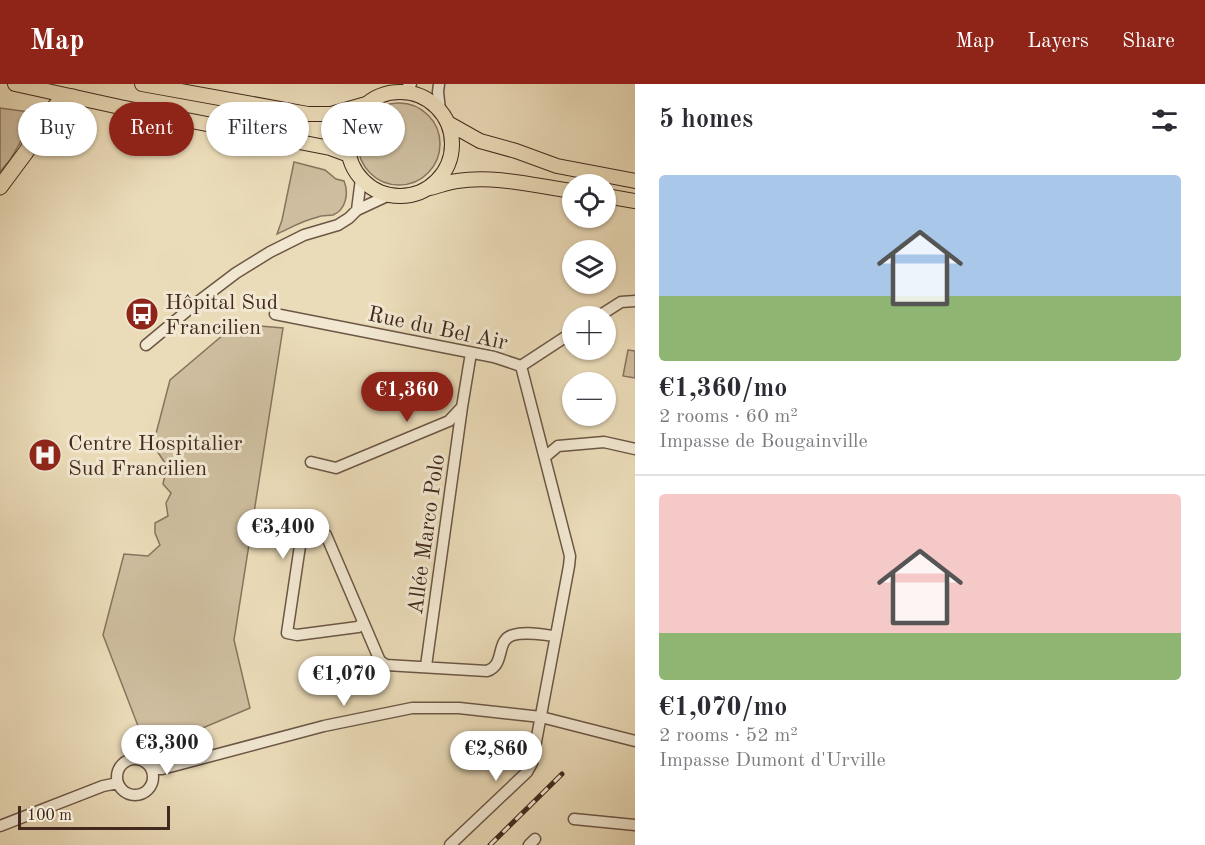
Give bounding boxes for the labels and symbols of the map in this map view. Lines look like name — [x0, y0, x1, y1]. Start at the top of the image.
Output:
place label: Hôpital Sud Francilien — [165, 292, 278, 339]
bus stop icon: Hôpital Sud Francilien — [124, 296, 160, 332]
street label: Rue du Bel Air — [366, 303, 509, 355]
pin: €1,360 — [358, 372, 456, 423]
place label: Centre Hospitalier Sud Francilien — [68, 433, 242, 480]
hospital icon: Centre Hospitalier Sud Francilien — [27, 437, 63, 473]
street label: Allée Marco Polo — [405, 453, 449, 616]
pin: €3,400 — [234, 509, 332, 560]
pin: €1,070 — [295, 656, 393, 707]
pin: €3,300 — [118, 725, 216, 776]
pin: €2,860 — [447, 731, 545, 782]
scale bar — [18, 803, 170, 830]

